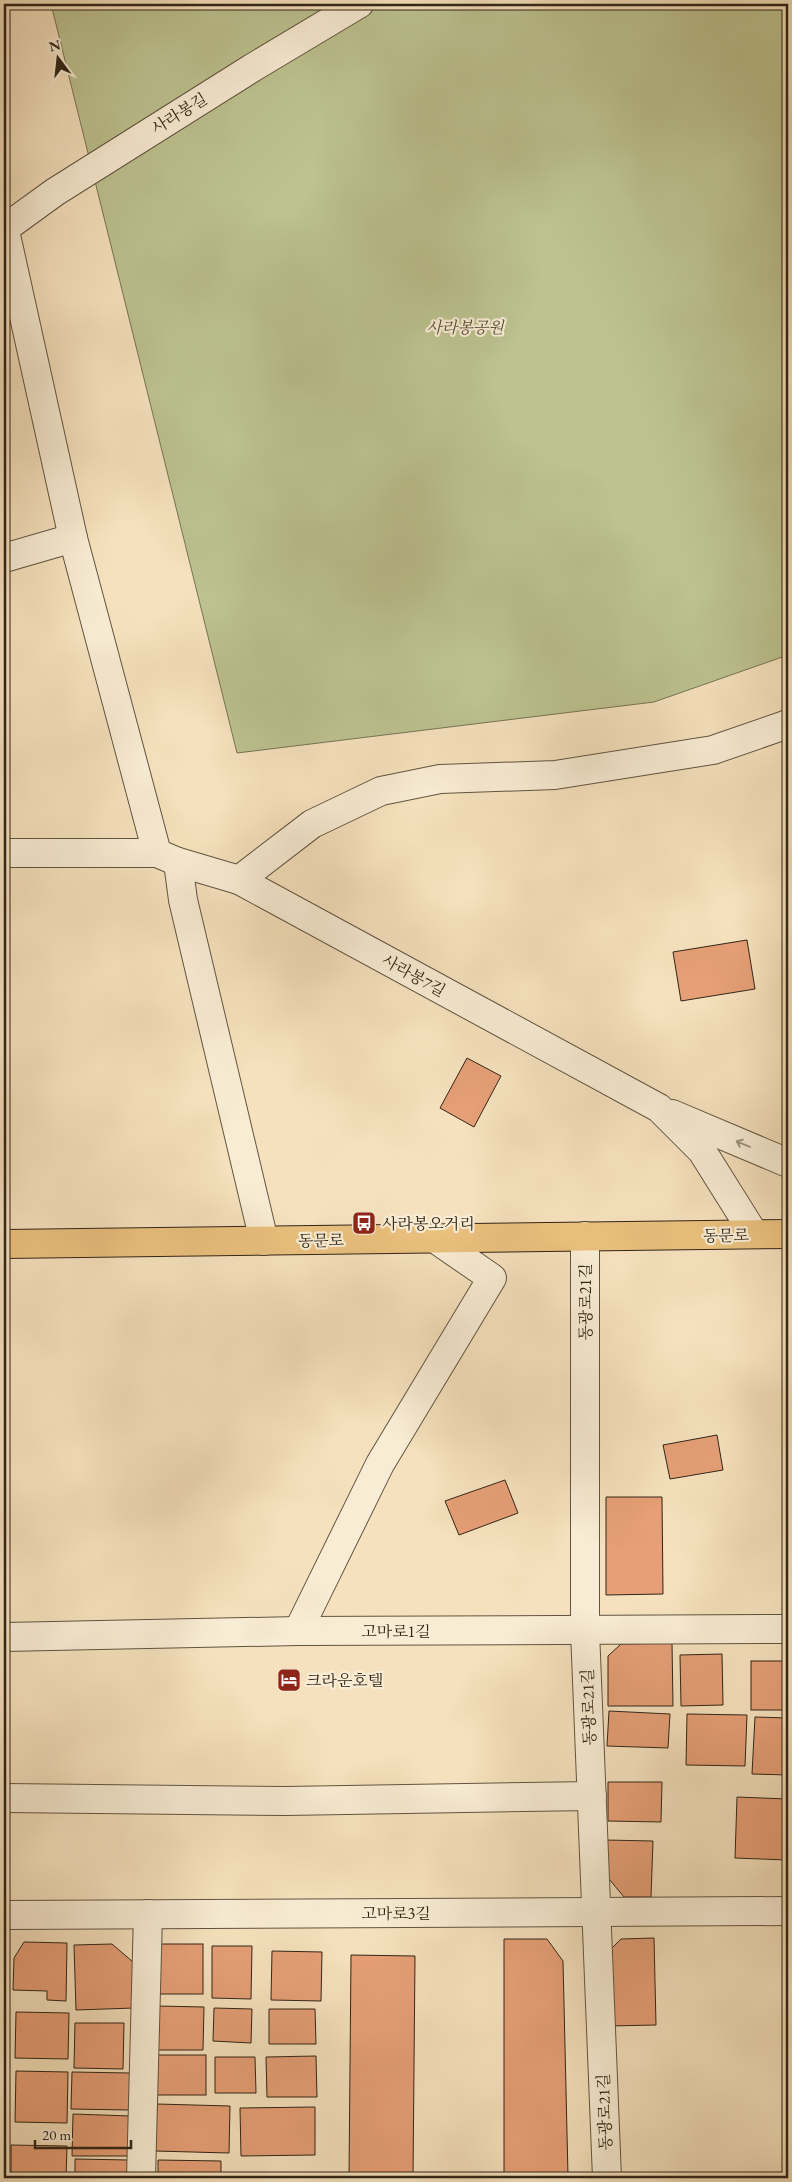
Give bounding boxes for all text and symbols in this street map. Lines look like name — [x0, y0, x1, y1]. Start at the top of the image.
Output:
north arrow — [32, 32, 82, 82]
text: N — [47, 35, 63, 56]
street label: 사라봉길 — [147, 88, 211, 139]
park label: 사라봉공원 — [426, 317, 505, 338]
street label: 사라봉7길 — [378, 949, 449, 1001]
one-way arrow — [736, 1139, 751, 1149]
bus stop icon: 사라봉오거리 — [351, 1210, 377, 1236]
place label: 사라봉오거리 — [382, 1213, 475, 1234]
street label: 동문로 — [703, 1225, 750, 1246]
street label: 동문로 — [298, 1230, 345, 1251]
street label: 동광로21길 — [575, 1263, 596, 1341]
street label: 고마로1길 — [361, 1621, 431, 1642]
hotel icon: 크라운호텔 — [276, 1667, 302, 1693]
street label: 동광로21길 — [577, 1668, 600, 1746]
place label: 크라운호텔 — [306, 1670, 383, 1691]
street label: 고마로3길 — [361, 1903, 431, 1924]
street label: 동광로21길 — [593, 2073, 616, 2151]
scale bar — [35, 2117, 131, 2149]
text: 20 m — [42, 2125, 71, 2144]

